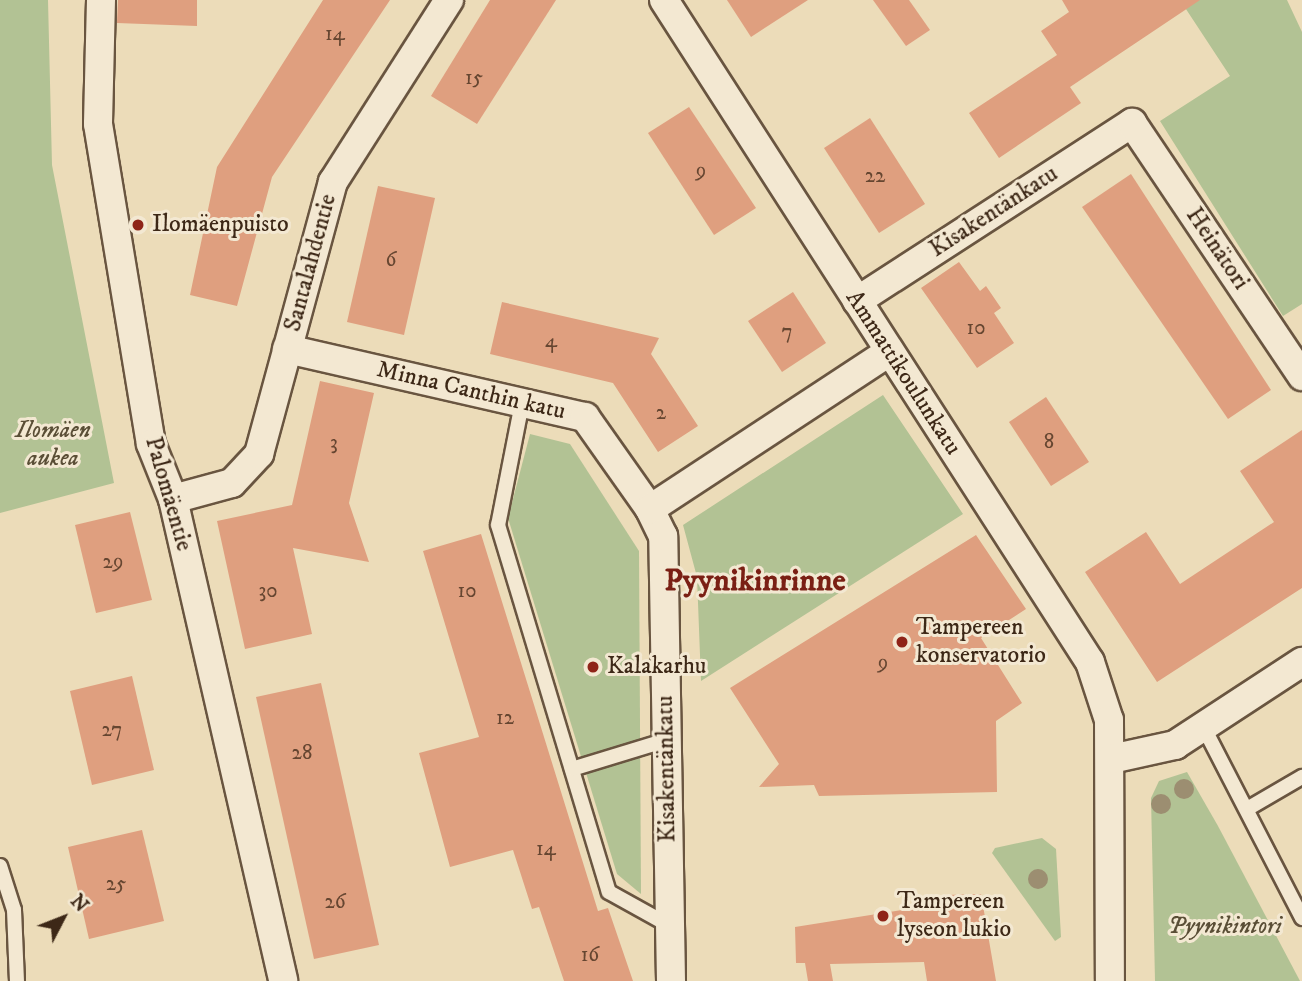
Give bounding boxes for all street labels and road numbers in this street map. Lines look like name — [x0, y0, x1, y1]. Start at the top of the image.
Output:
street label: Kisakentänkatu — [924, 160, 1064, 264]
street label: Santalahdentie — [279, 191, 343, 335]
street label: Heinätori — [1179, 202, 1255, 296]
street label: Ammattikoulunkatu — [839, 285, 967, 461]
street label: Minna Canthin katu — [374, 355, 568, 427]
street label: Palomäentie — [138, 434, 198, 554]
street label: Kisakentänkatu — [651, 695, 683, 843]

